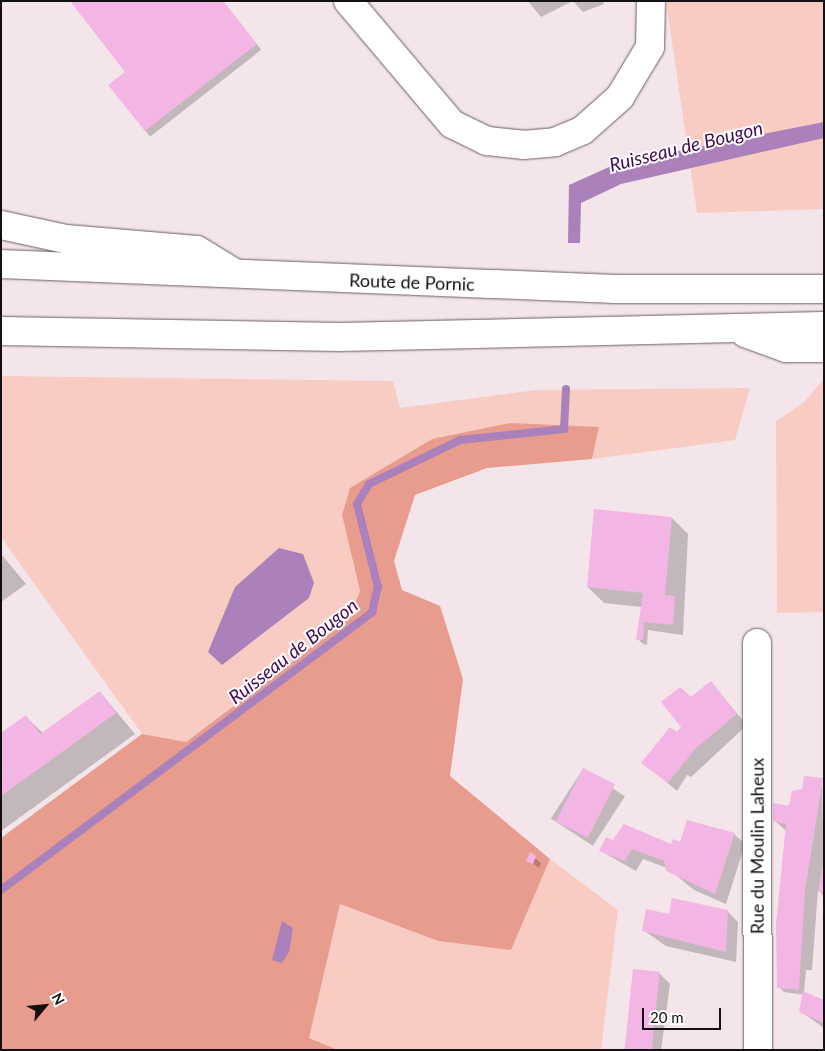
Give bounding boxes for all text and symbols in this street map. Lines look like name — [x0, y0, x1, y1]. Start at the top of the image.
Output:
water label: Ruisseau de Bougon — [607, 116, 765, 176]
street label: Route de Pornic — [349, 269, 475, 295]
water label: Ruisseau de Bougon — [224, 594, 362, 708]
street label: Rue du Moulin Laheux — [746, 758, 768, 934]
north arrow — [20, 981, 70, 1031]
text: N — [49, 990, 69, 1007]
scale bar — [645, 998, 724, 1030]
text: 20 m — [650, 1008, 684, 1026]

